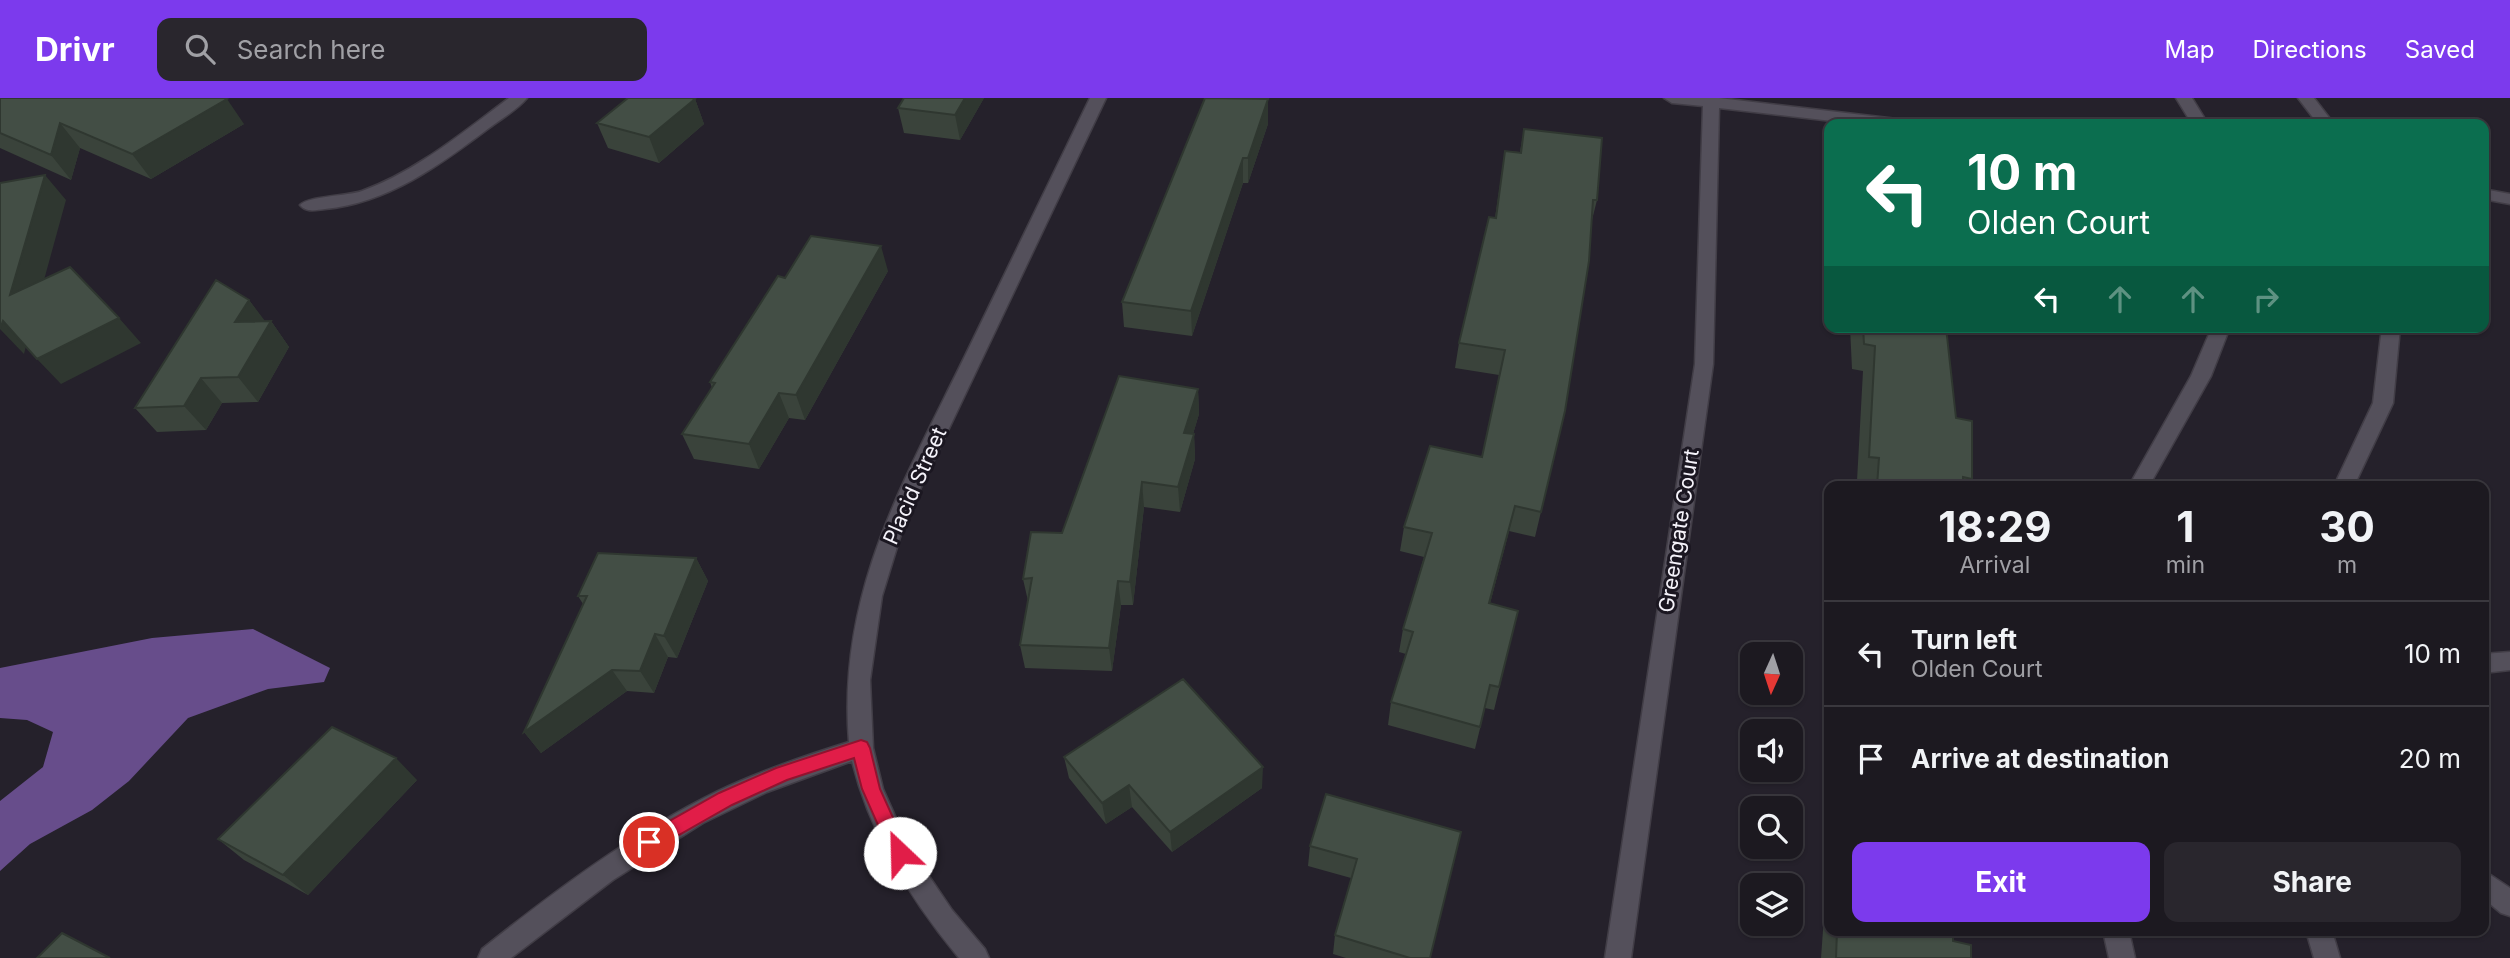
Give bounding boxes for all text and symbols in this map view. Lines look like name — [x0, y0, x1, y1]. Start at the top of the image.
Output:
search box — [157, 18, 647, 81]
text: Drivr — [35, 29, 115, 69]
icon: search — [181, 30, 219, 68]
text: Search here — [237, 34, 385, 65]
text: Map — [2165, 35, 2214, 64]
text: Directions — [2252, 35, 2367, 64]
text: Saved — [2405, 35, 2475, 64]
text: 10 m — [1967, 143, 2078, 202]
icon: left — [1852, 147, 1943, 238]
text: Olden Court — [1967, 203, 2150, 242]
icon: left — [2028, 280, 2066, 318]
icon: ahead — [2101, 280, 2139, 318]
icon: ahead — [2174, 280, 2212, 318]
icon: right — [2247, 280, 2285, 318]
street label: Placid Street — [878, 423, 952, 548]
street label: Greengate Court — [1653, 447, 1704, 614]
text: 18:29 — [1938, 501, 2051, 552]
text: 1 — [2176, 501, 2194, 552]
text: 30 — [2319, 501, 2375, 552]
text: Arrival — [1959, 551, 2030, 579]
text: min — [2166, 551, 2205, 579]
text: m — [2337, 551, 2357, 579]
text: Turn left — [1911, 624, 2017, 655]
icon: left — [1852, 635, 1890, 673]
text: 10 m — [2404, 638, 2461, 669]
north arrow — [1740, 642, 1802, 705]
map controls — [1740, 642, 1803, 936]
text: Olden Court — [1911, 655, 2042, 683]
button: sound — [1740, 719, 1803, 782]
icon: arrive — [1852, 740, 1890, 778]
text: Arrive at destination — [1911, 743, 2170, 774]
text: 20 m — [2399, 743, 2461, 774]
button: search — [1740, 796, 1803, 859]
pin — [619, 812, 679, 872]
position arrow — [863, 816, 937, 890]
icon: arrive — [630, 823, 668, 861]
button: Exit — [1852, 842, 2150, 922]
button: Share — [2164, 842, 2461, 922]
button: layers — [1740, 873, 1803, 936]

